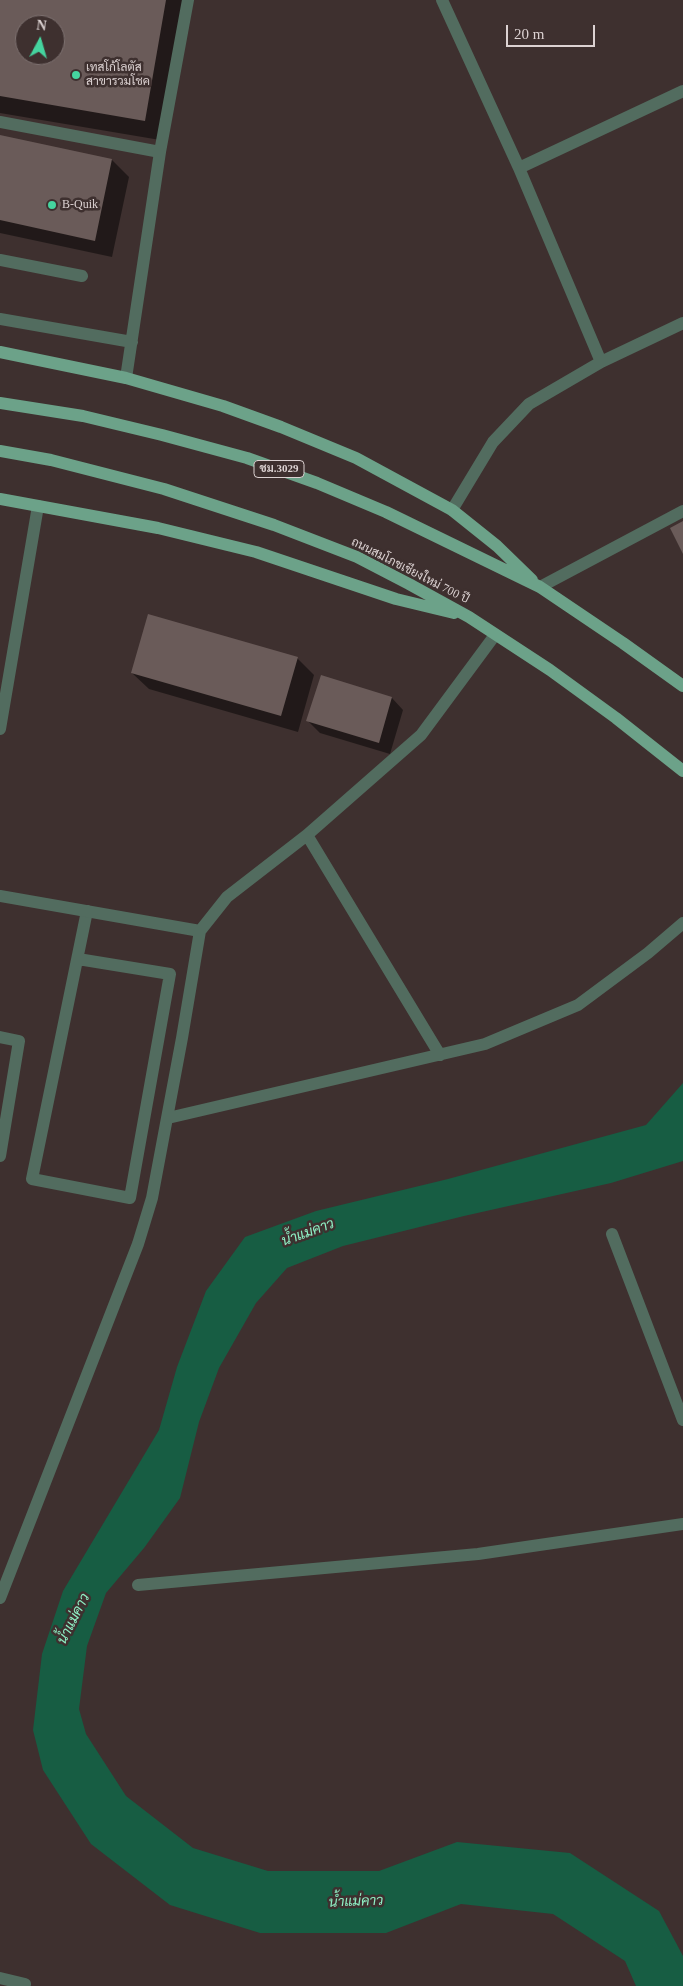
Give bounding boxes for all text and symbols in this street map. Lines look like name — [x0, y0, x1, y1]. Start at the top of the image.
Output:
north arrow — [15, 15, 65, 65]
scale bar — [508, 15, 597, 47]
text: N — [36, 18, 47, 34]
text: 20 m — [514, 26, 544, 42]
place label: เทสโก้โลตัส สาขารวมโชค — [86, 61, 150, 89]
marker: เทสโก้โลตัส สาขารวมโชค — [70, 69, 82, 81]
place label: B-Quik — [62, 198, 98, 212]
marker: B-Quik — [46, 199, 58, 211]
road number: ชม.3029 — [254, 460, 304, 478]
street label: ถนนสมโภชเชียงใหม่ 700 ปี — [349, 535, 471, 607]
water label: น้ำแม่คาว — [279, 1216, 337, 1250]
water label: น้ำแม่คาว — [54, 1591, 94, 1647]
water label: น้ำแม่คาว — [328, 1893, 384, 1911]

